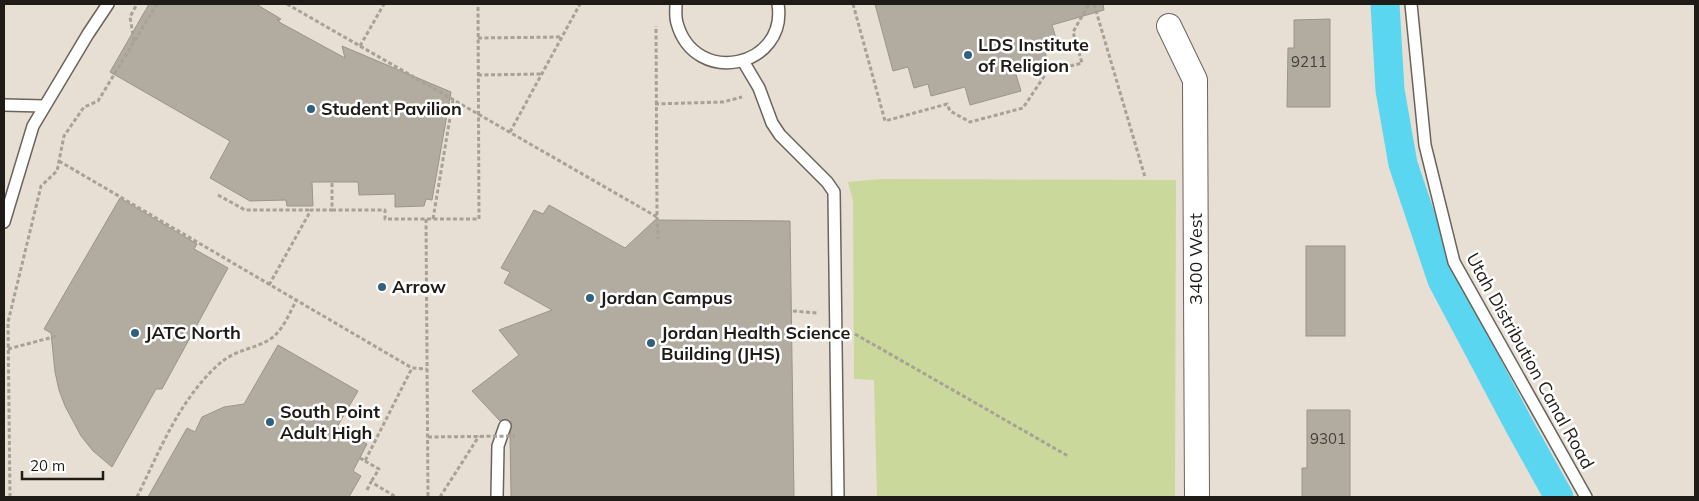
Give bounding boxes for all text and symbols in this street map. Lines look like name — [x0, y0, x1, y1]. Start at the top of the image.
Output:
place label: LDS Institute of Religion — [978, 33, 1089, 77]
marker: LDS Institute of Religion — [962, 49, 974, 61]
house number: 9211 — [1291, 52, 1327, 71]
place label: Student Pavilion — [321, 97, 462, 120]
marker: Student Pavilion — [305, 103, 317, 115]
street label: 3400 West — [1184, 213, 1207, 305]
street label: Utah Distribution Canal Road — [1461, 249, 1600, 473]
place label: Arrow — [392, 275, 446, 298]
marker: Arrow — [376, 281, 388, 293]
place label: Jordan Campus — [600, 286, 732, 309]
marker: Jordan Campus — [584, 292, 596, 304]
place label: JATC North — [145, 321, 241, 344]
place label: Jordan Health Science Building (JHS) — [661, 321, 850, 365]
marker: JATC North — [129, 327, 141, 339]
marker: Jordan Health Science Building (JHS) — [645, 337, 657, 349]
place label: South Point Adult High — [280, 400, 380, 444]
marker: South Point Adult High — [264, 416, 276, 428]
house number: 9301 — [1310, 429, 1346, 448]
scale bar — [22, 448, 104, 480]
text: 20 m — [30, 456, 65, 475]

